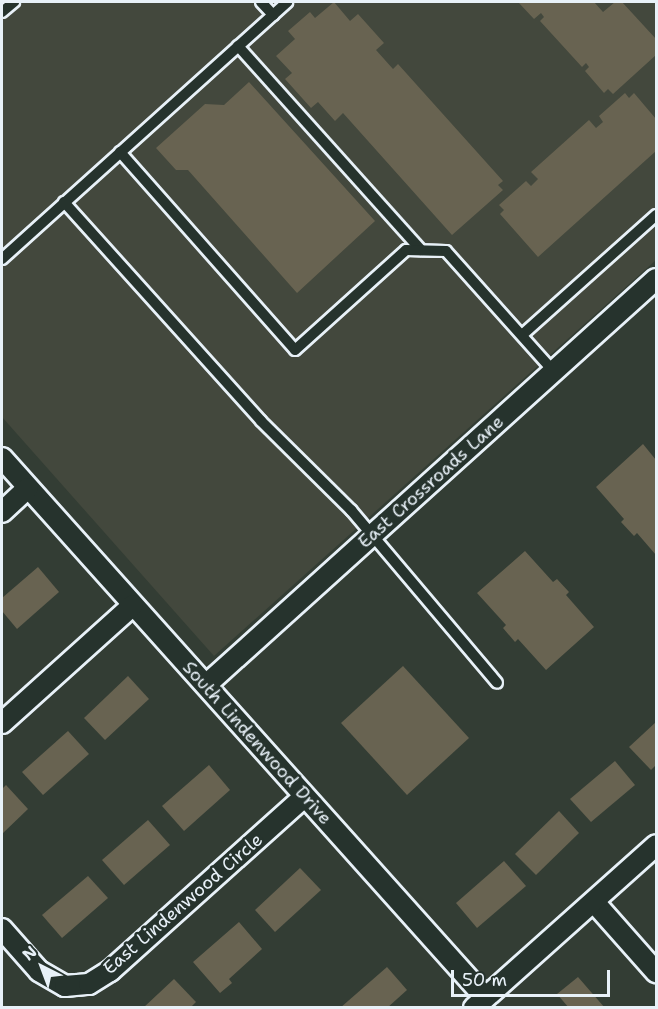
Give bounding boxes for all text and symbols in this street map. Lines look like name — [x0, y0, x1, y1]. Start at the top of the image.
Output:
street label: East Crossroads Lane — [354, 411, 508, 553]
street label: South Lindenwood Drive — [178, 657, 336, 829]
street label: East Lindenwood Circle — [99, 829, 267, 979]
north arrow — [12, 937, 72, 997]
text: N — [18, 941, 41, 965]
scale bar — [454, 958, 613, 996]
text: 50 m — [462, 968, 507, 992]

